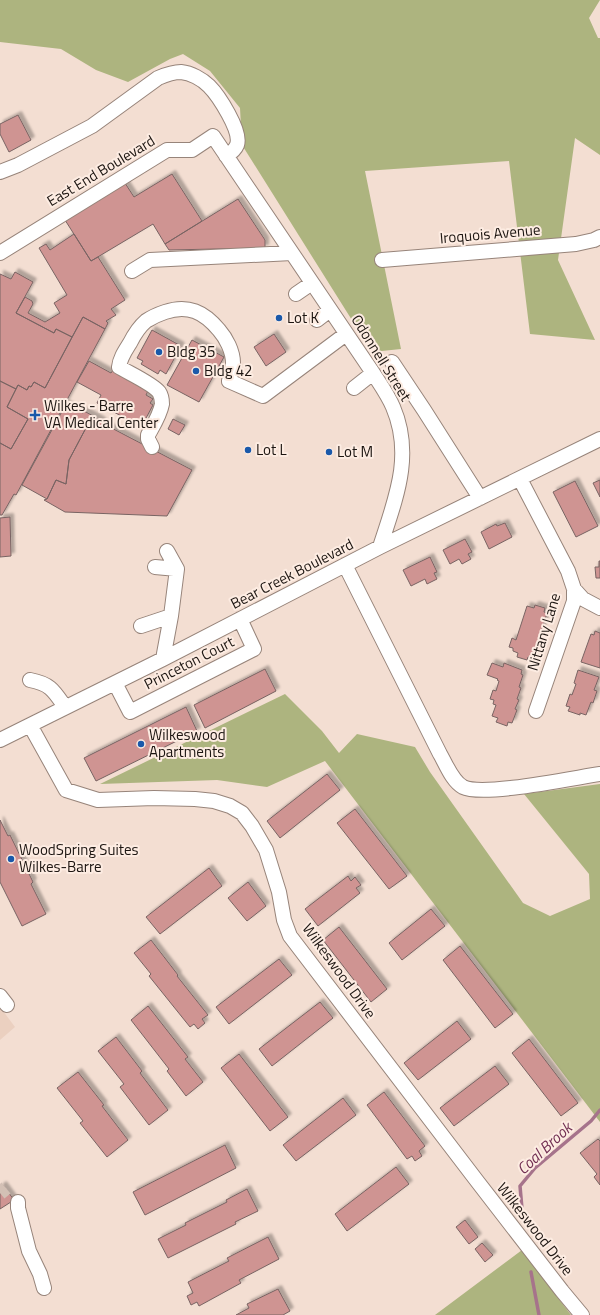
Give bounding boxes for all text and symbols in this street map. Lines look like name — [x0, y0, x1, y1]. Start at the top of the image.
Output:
street label: East End Boulevard — [42, 129, 159, 212]
street label: Iroquois Avenue — [439, 218, 541, 249]
place label: Lot K — [287, 306, 320, 329]
street label: Odonnell Street — [346, 310, 418, 406]
marker: Lot K — [274, 313, 284, 323]
place label: Bldg 35 — [167, 340, 215, 363]
marker: Bldg 35 — [154, 347, 164, 357]
place label: Bldg 42 — [204, 359, 252, 382]
marker: Bldg 42 — [191, 366, 201, 376]
place label: Wilkes - Barre VA Medical Center — [44, 394, 158, 434]
marker: Wilkes - Barre VA Medical Center — [29, 409, 41, 421]
place label: Lot L — [256, 438, 287, 461]
place label: Lot M — [337, 440, 373, 463]
marker: Lot L — [243, 445, 253, 455]
marker: Lot M — [324, 447, 334, 457]
street label: Bear Creek Boulevard — [226, 533, 357, 614]
street label: Nittany Lane — [521, 590, 566, 674]
street label: Princeton Court — [140, 630, 238, 695]
place label: Wilkeswood Apartments — [149, 723, 226, 763]
marker: Wilkeswood Apartments — [136, 739, 146, 749]
place label: WoodSpring Suites Wilkes-Barre — [19, 838, 139, 878]
marker: WoodSpring Suites Wilkes-Barre — [6, 854, 16, 864]
street label: Wilkeswood Drive — [297, 918, 382, 1023]
water label: Coal Brook — [511, 1115, 578, 1180]
street label: Wilkeswood Drive — [492, 1177, 579, 1280]

